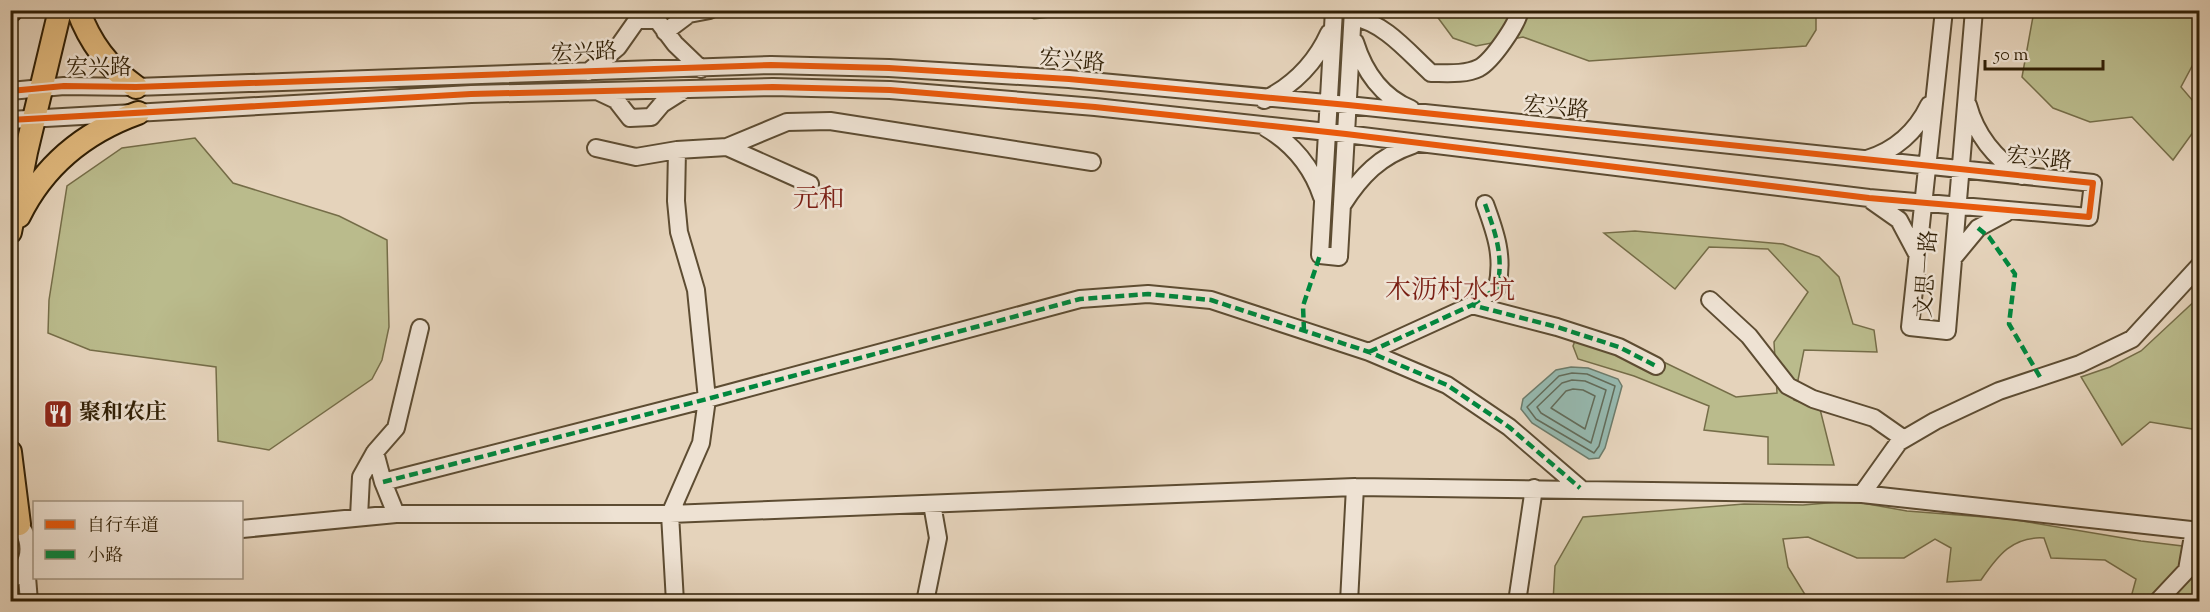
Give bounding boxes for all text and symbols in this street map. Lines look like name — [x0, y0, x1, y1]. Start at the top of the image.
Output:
scale bar — [1985, 33, 2104, 71]
street label: 宏兴路 — [550, 37, 618, 71]
street label: 宏兴路 — [1038, 43, 1106, 81]
text: 50 m — [1993, 43, 2029, 69]
street label: 宏兴路 — [66, 53, 132, 85]
street label: 宏兴路 — [1522, 90, 1590, 128]
street label: 宏兴路 — [2005, 141, 2073, 179]
district label: 元和 — [793, 182, 845, 219]
street label: 文思一路 — [1909, 229, 1947, 319]
district label: 木沥村水坑 — [1385, 273, 1515, 310]
restaurant icon: 聚和农庄 — [42, 398, 74, 430]
place label: 聚和农庄 — [79, 398, 167, 430]
legend — [33, 501, 243, 579]
text: 自行车道 — [87, 514, 159, 540]
text: 小路 — [87, 544, 123, 570]

